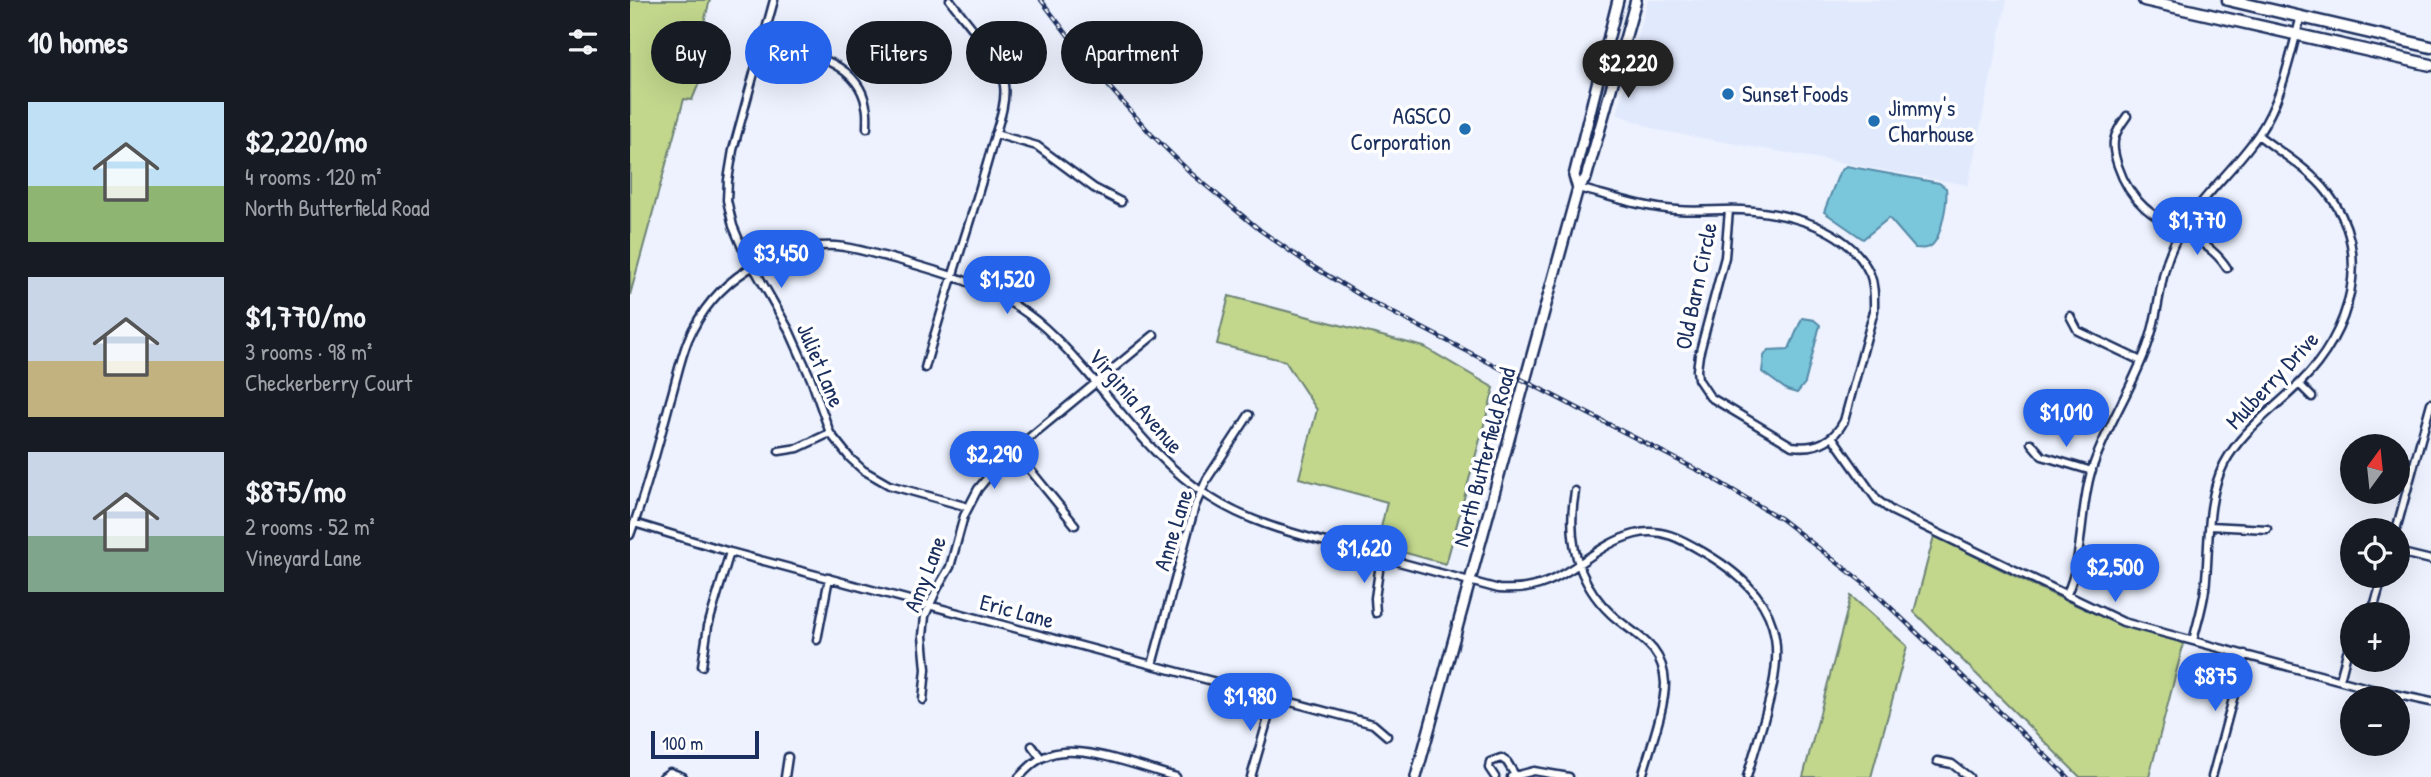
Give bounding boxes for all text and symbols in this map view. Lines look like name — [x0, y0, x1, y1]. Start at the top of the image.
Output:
chip: Buy — [651, 21, 731, 84]
chip: Rent — [745, 21, 832, 84]
chip: Filters — [846, 21, 952, 84]
chip: New — [966, 21, 1047, 84]
chip: Apartment — [1061, 21, 1203, 84]
text: 10 homes — [28, 22, 128, 62]
icon: filters — [564, 23, 602, 61]
pin: $2,220 — [1571, 41, 1685, 100]
text: $2,220 — [1599, 47, 1657, 78]
place label: Sunset Foods — [1742, 78, 1848, 109]
marker: Sunset Foods — [1720, 86, 1736, 102]
place label: Jimmy's Charhouse — [1888, 92, 1974, 149]
place label: AGSCO Corporation — [1351, 100, 1451, 157]
marker: Jimmy's Charhouse — [1866, 113, 1882, 129]
text: $2,220/mo — [245, 121, 367, 161]
marker: AGSCO Corporation — [1457, 121, 1473, 137]
icon: home — [84, 130, 168, 214]
text: 4 rooms · 120 m² — [245, 161, 382, 192]
text: North Butterfield Road — [245, 192, 429, 223]
pin: $1,770 — [2140, 198, 2254, 257]
text: $1,770 — [2168, 204, 2226, 235]
street label: Old Barn Circle — [1667, 219, 1724, 352]
pin: $3,450 — [724, 230, 838, 290]
text: $3,450 — [753, 237, 809, 268]
pin: $1,520 — [950, 256, 1064, 316]
text: $1,520 — [979, 263, 1035, 294]
text: $1,770/mo — [245, 296, 365, 336]
icon: home — [84, 305, 168, 389]
street label: Juliet Lane — [790, 318, 853, 412]
street label: Mulberry Drive — [2218, 324, 2325, 435]
text: 3 rooms · 98 m² — [245, 336, 372, 367]
street label: Virginia Avenue — [1082, 341, 1191, 460]
street label: North Butterfield Road — [1445, 364, 1522, 550]
text: Checkerberry Court — [245, 367, 412, 398]
pin: $1,010 — [2009, 390, 2123, 449]
text: $1,010 — [2039, 396, 2093, 427]
pin: $2,290 — [937, 432, 1051, 491]
north arrow — [2340, 434, 2410, 504]
map controls — [2340, 434, 2410, 756]
text: $2,290 — [966, 438, 1022, 469]
text: $875/mo — [245, 471, 346, 511]
icon: home — [84, 480, 168, 564]
street label: Anne Lane — [1145, 485, 1200, 574]
text: 2 rooms · 52 m² — [245, 511, 375, 542]
button: locate — [2340, 518, 2410, 588]
pin: $1,620 — [1307, 526, 1421, 585]
street label: Amy Lane — [896, 531, 953, 616]
text: $1,620 — [1337, 532, 1391, 563]
text: Vineyard Lane — [245, 542, 362, 573]
pin: $2,500 — [2058, 544, 2172, 604]
text: $2,500 — [2086, 551, 2144, 582]
street label: Eric Lane — [977, 586, 1058, 635]
button: + — [2340, 602, 2410, 672]
pin: $875 — [2174, 654, 2256, 713]
text: $875 — [2194, 660, 2236, 691]
pin: $1,980 — [1193, 674, 1307, 733]
text: $1,980 — [1223, 680, 1277, 711]
button: − — [2340, 686, 2410, 756]
scale bar — [651, 728, 760, 760]
text: 100 m — [662, 730, 703, 756]

